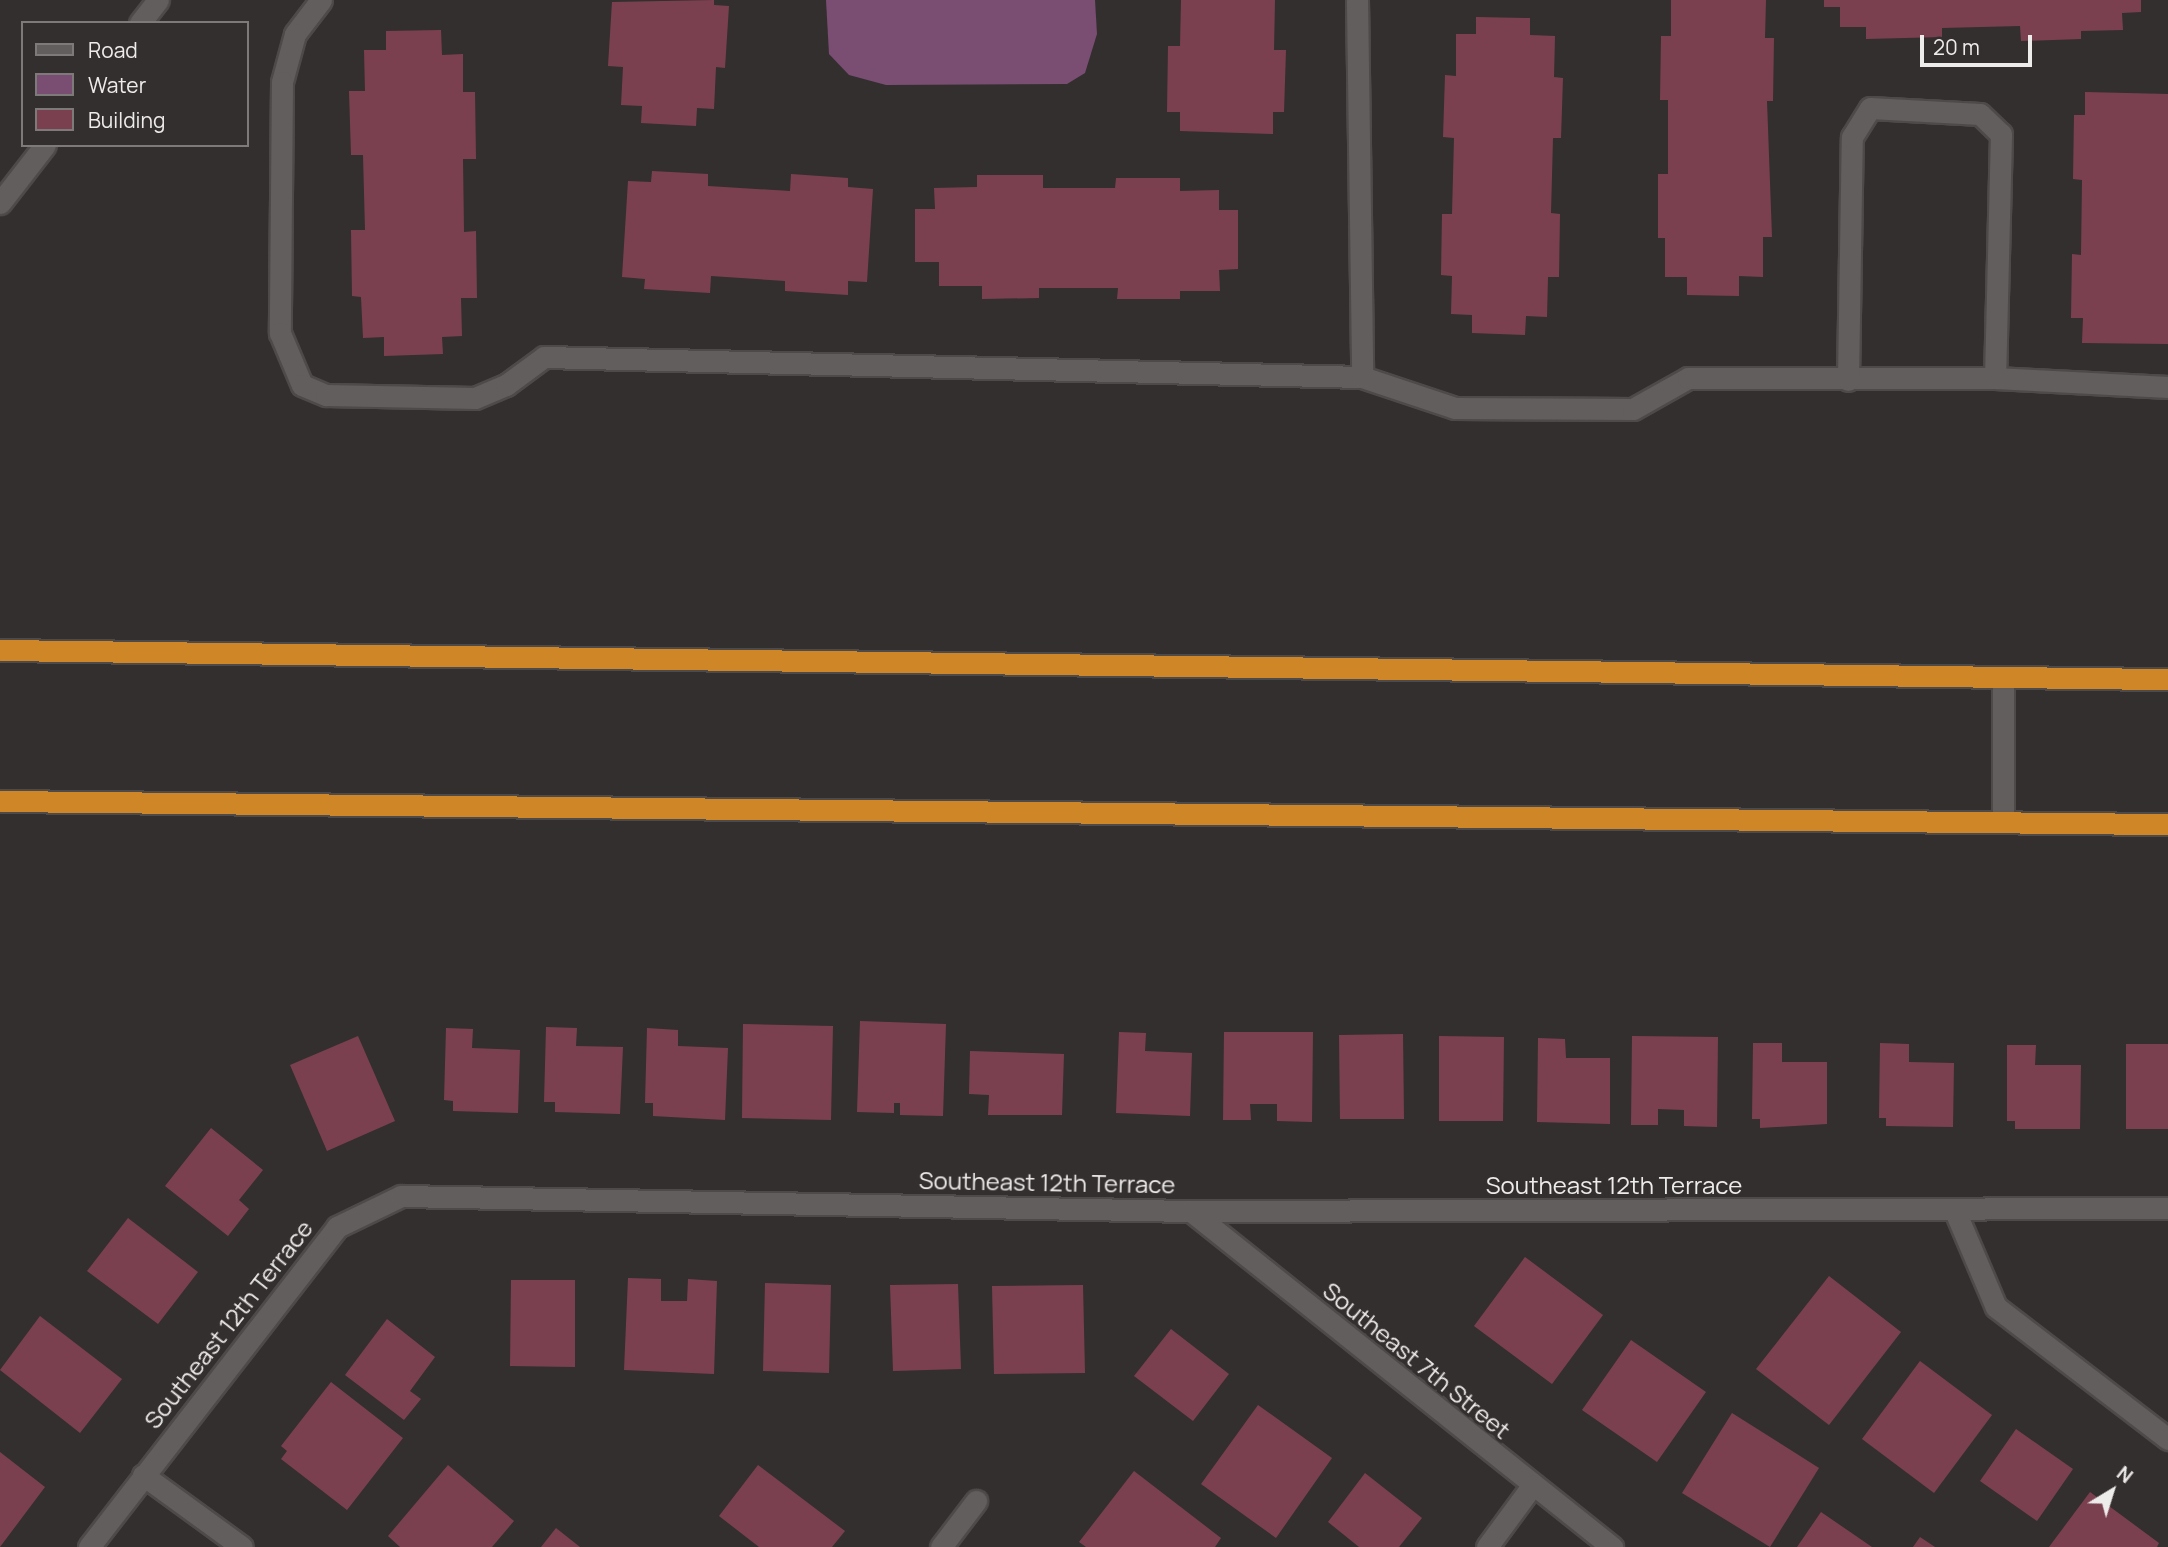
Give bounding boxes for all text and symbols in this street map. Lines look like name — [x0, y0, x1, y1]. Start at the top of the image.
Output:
legend — [21, 21, 248, 147]
scale bar — [1923, 21, 2035, 65]
text: 20 m — [1933, 33, 1980, 61]
text: Road — [88, 36, 138, 64]
text: Water — [88, 71, 146, 99]
text: Building — [88, 106, 165, 134]
street label: Southeast 12th Terrace — [919, 1165, 1175, 1199]
street label: Southeast 12th Terrace — [1486, 1171, 1742, 1199]
street label: Southeast 12th Terrace — [138, 1214, 318, 1434]
street label: Southeast 7th Street — [1318, 1276, 1516, 1444]
north arrow — [2077, 1456, 2147, 1526]
text: N — [2112, 1460, 2138, 1489]

